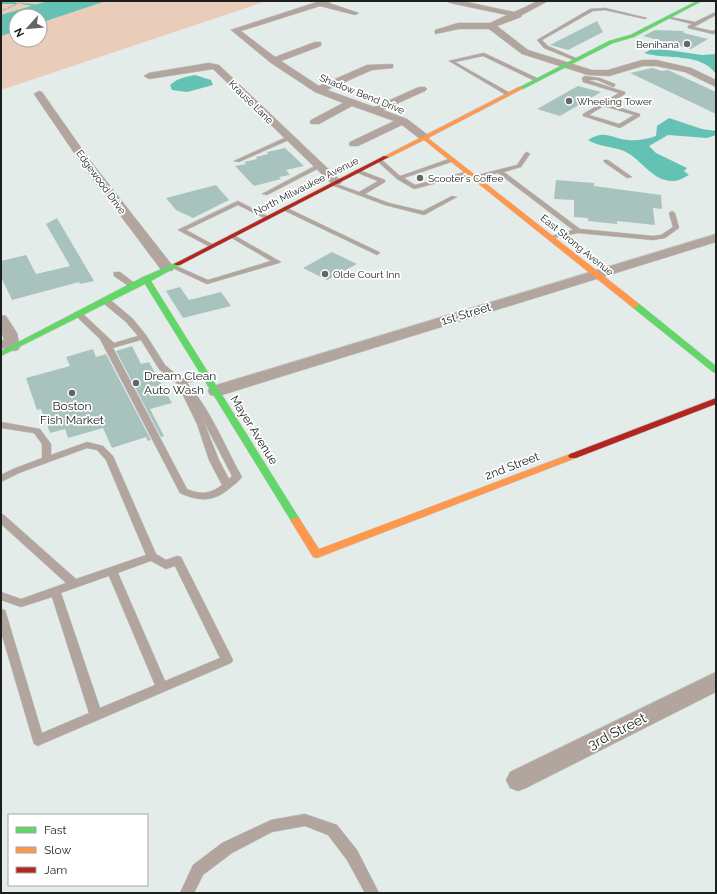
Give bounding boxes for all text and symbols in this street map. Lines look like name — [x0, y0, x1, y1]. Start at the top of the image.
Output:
north arrow — [8, 8, 48, 48]
text: N — [12, 26, 27, 39]
place label: Benihana — [636, 39, 679, 50]
marker: Benihana — [682, 39, 692, 49]
street label: Shadow Bend Drive — [318, 72, 406, 116]
street label: Krause Lane — [226, 78, 276, 126]
marker: Wheeling Tower — [564, 96, 574, 106]
place label: Wheeling Tower — [577, 96, 653, 107]
street label: Edgewood Drive — [74, 148, 128, 216]
street label: North Milwaukee Avenue — [252, 155, 360, 217]
marker: Scooter's Coffee — [415, 173, 425, 183]
place label: Scooter's Coffee — [428, 173, 503, 184]
street label: East Strong Avenue — [538, 212, 616, 278]
marker: Olde Court Inn — [320, 269, 330, 279]
place label: Olde Court Inn — [333, 269, 400, 280]
street label: 1st Street — [439, 300, 493, 328]
place label: Dream Clean Auto Wash — [144, 369, 216, 397]
marker: Dream Clean Auto Wash — [131, 378, 141, 388]
marker: Boston Fish Market — [67, 388, 77, 398]
street label: Mayer Avenue — [227, 393, 281, 467]
place label: Boston Fish Market — [40, 399, 104, 427]
street label: 2nd Street — [483, 449, 541, 483]
street label: 3rd Street — [585, 709, 649, 752]
legend — [8, 814, 148, 886]
text: Fast — [44, 823, 67, 837]
text: Slow — [44, 843, 71, 857]
text: Jam — [44, 863, 67, 877]

